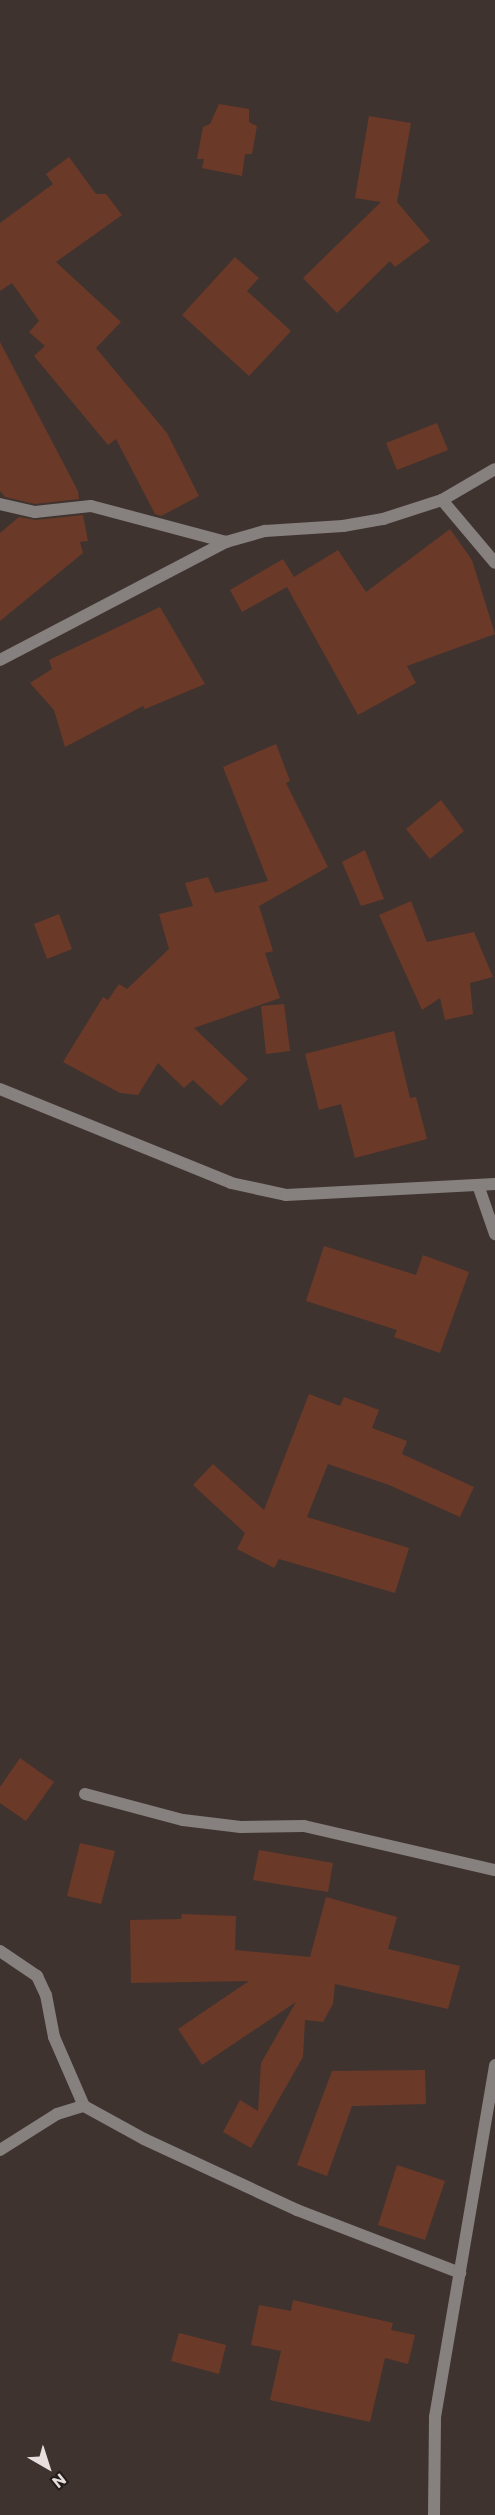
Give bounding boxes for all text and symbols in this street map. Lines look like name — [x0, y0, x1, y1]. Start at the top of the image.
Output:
north arrow — [18, 2437, 78, 2497]
text: N — [49, 2470, 70, 2493]

